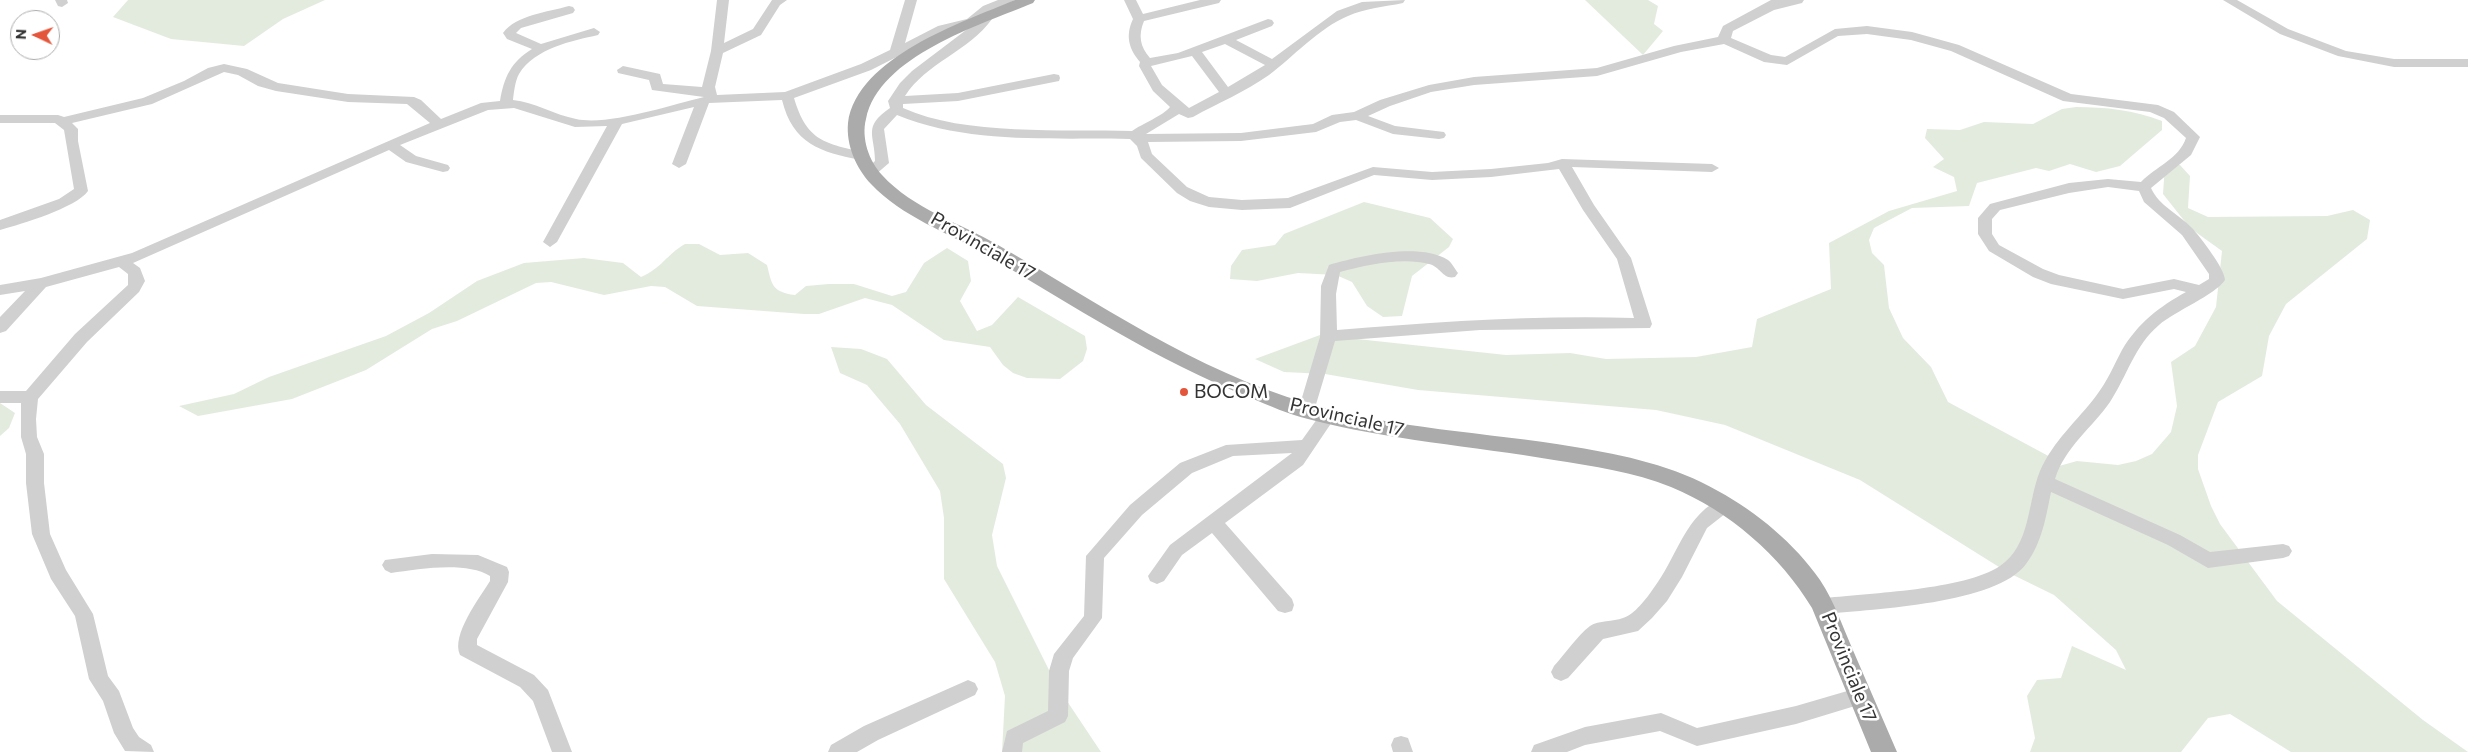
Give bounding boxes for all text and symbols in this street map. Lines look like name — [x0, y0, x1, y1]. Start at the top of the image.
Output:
north arrow — [10, 10, 60, 60]
text: N — [12, 29, 29, 40]
street label: Provinciale 17 — [927, 207, 1039, 285]
place label: BOCOM — [1194, 381, 1268, 403]
marker: BOCOM — [1178, 386, 1190, 398]
street label: Provinciale 17 — [1288, 393, 1406, 441]
street label: Provinciale 17 — [1817, 609, 1881, 725]

